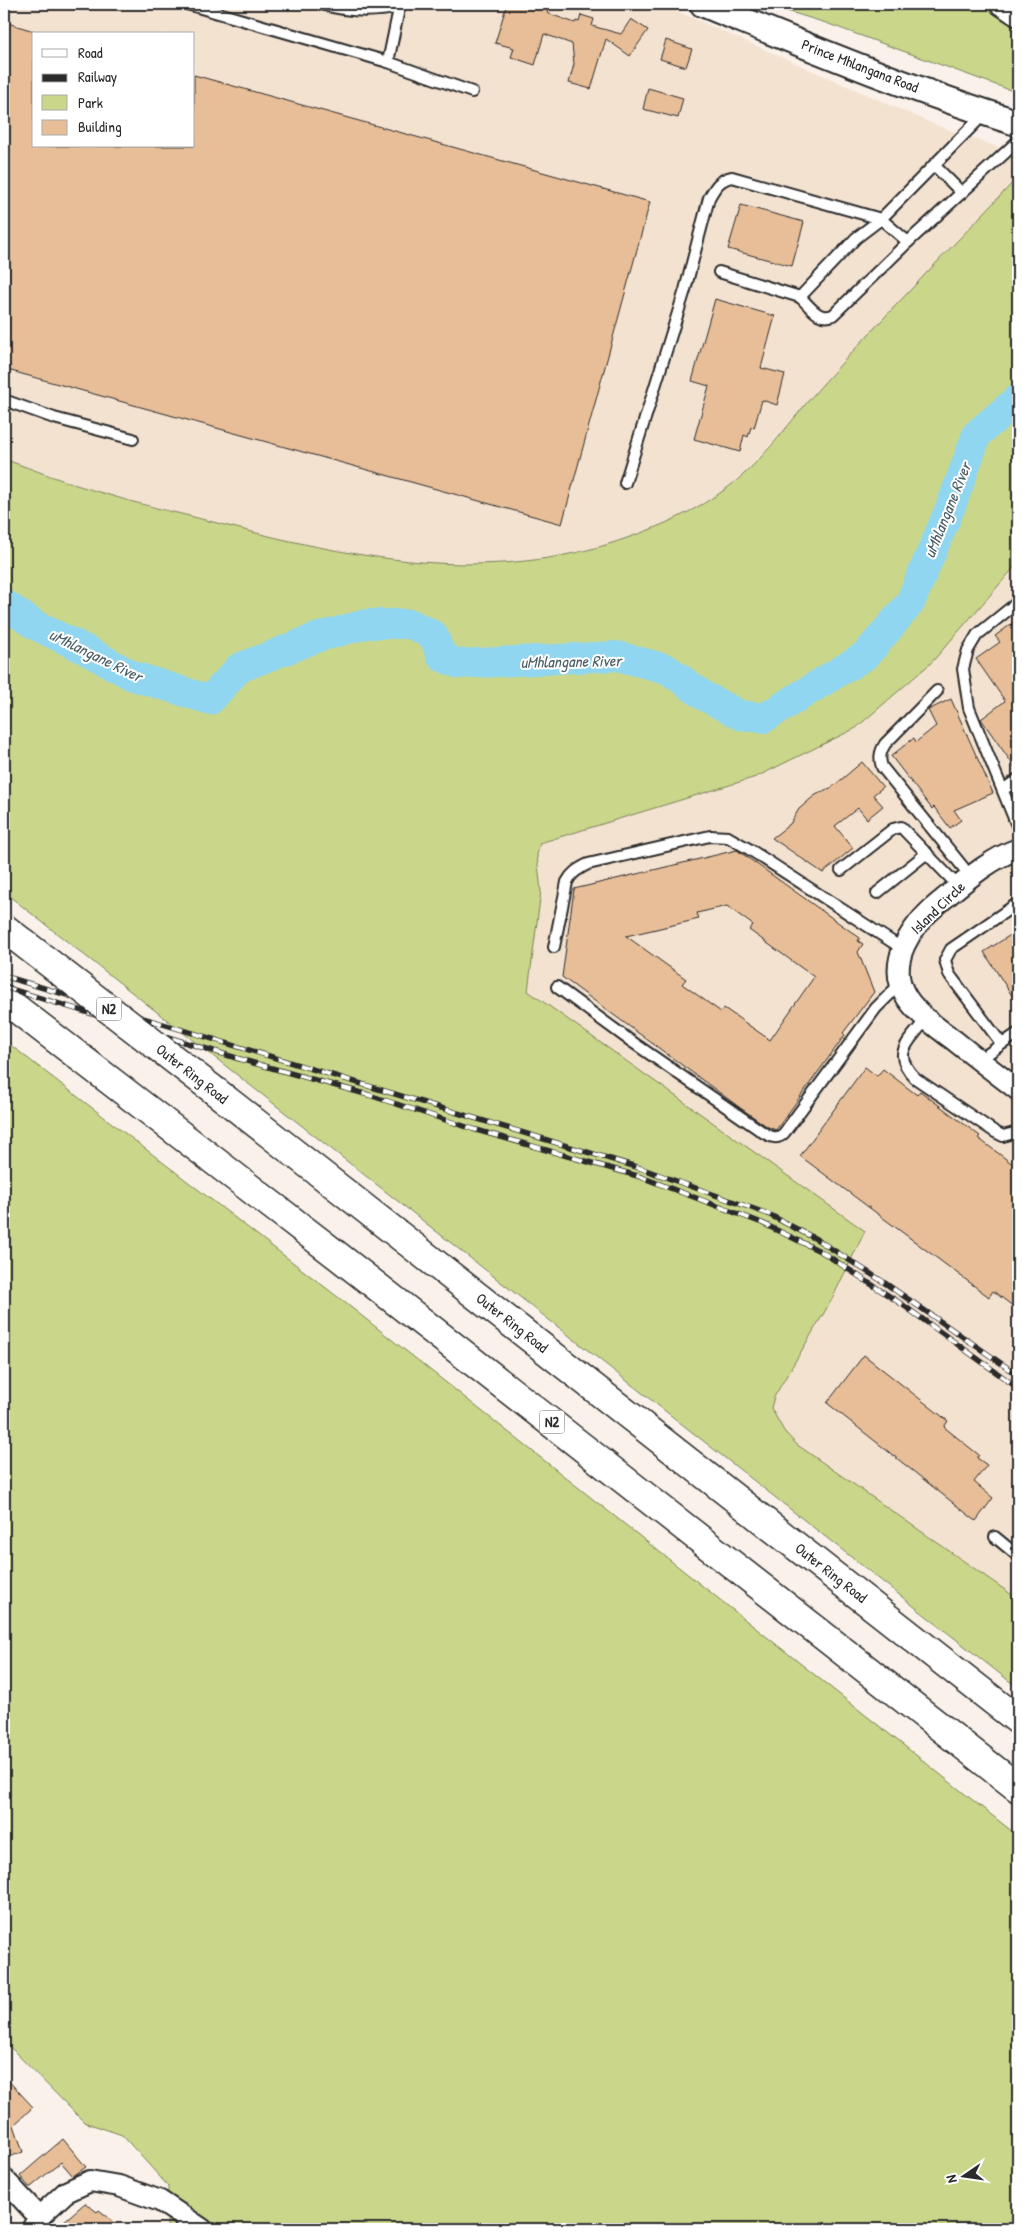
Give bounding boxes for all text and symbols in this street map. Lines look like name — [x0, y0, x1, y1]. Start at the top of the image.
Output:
legend — [32, 32, 195, 148]
street label: Prince Mhlangana Road — [799, 34, 922, 98]
text: Road — [78, 42, 103, 63]
text: Railway — [78, 66, 117, 87]
text: Park — [78, 92, 103, 113]
text: Building — [78, 116, 122, 137]
water label: uMhlangane River — [918, 457, 977, 561]
water label: uMhlangane River — [46, 623, 148, 688]
water label: uMhlangane River — [520, 649, 623, 673]
street label: Island Circle — [906, 876, 970, 939]
road number: N2 — [96, 998, 122, 1021]
street label: Outer Ring Road — [152, 1039, 233, 1109]
street label: Outer Ring Road — [472, 1288, 553, 1358]
road number: N2 — [540, 1410, 564, 1434]
street label: Outer Ring Road — [791, 1538, 872, 1608]
north arrow — [940, 2150, 990, 2200]
text: N — [941, 2173, 961, 2185]

